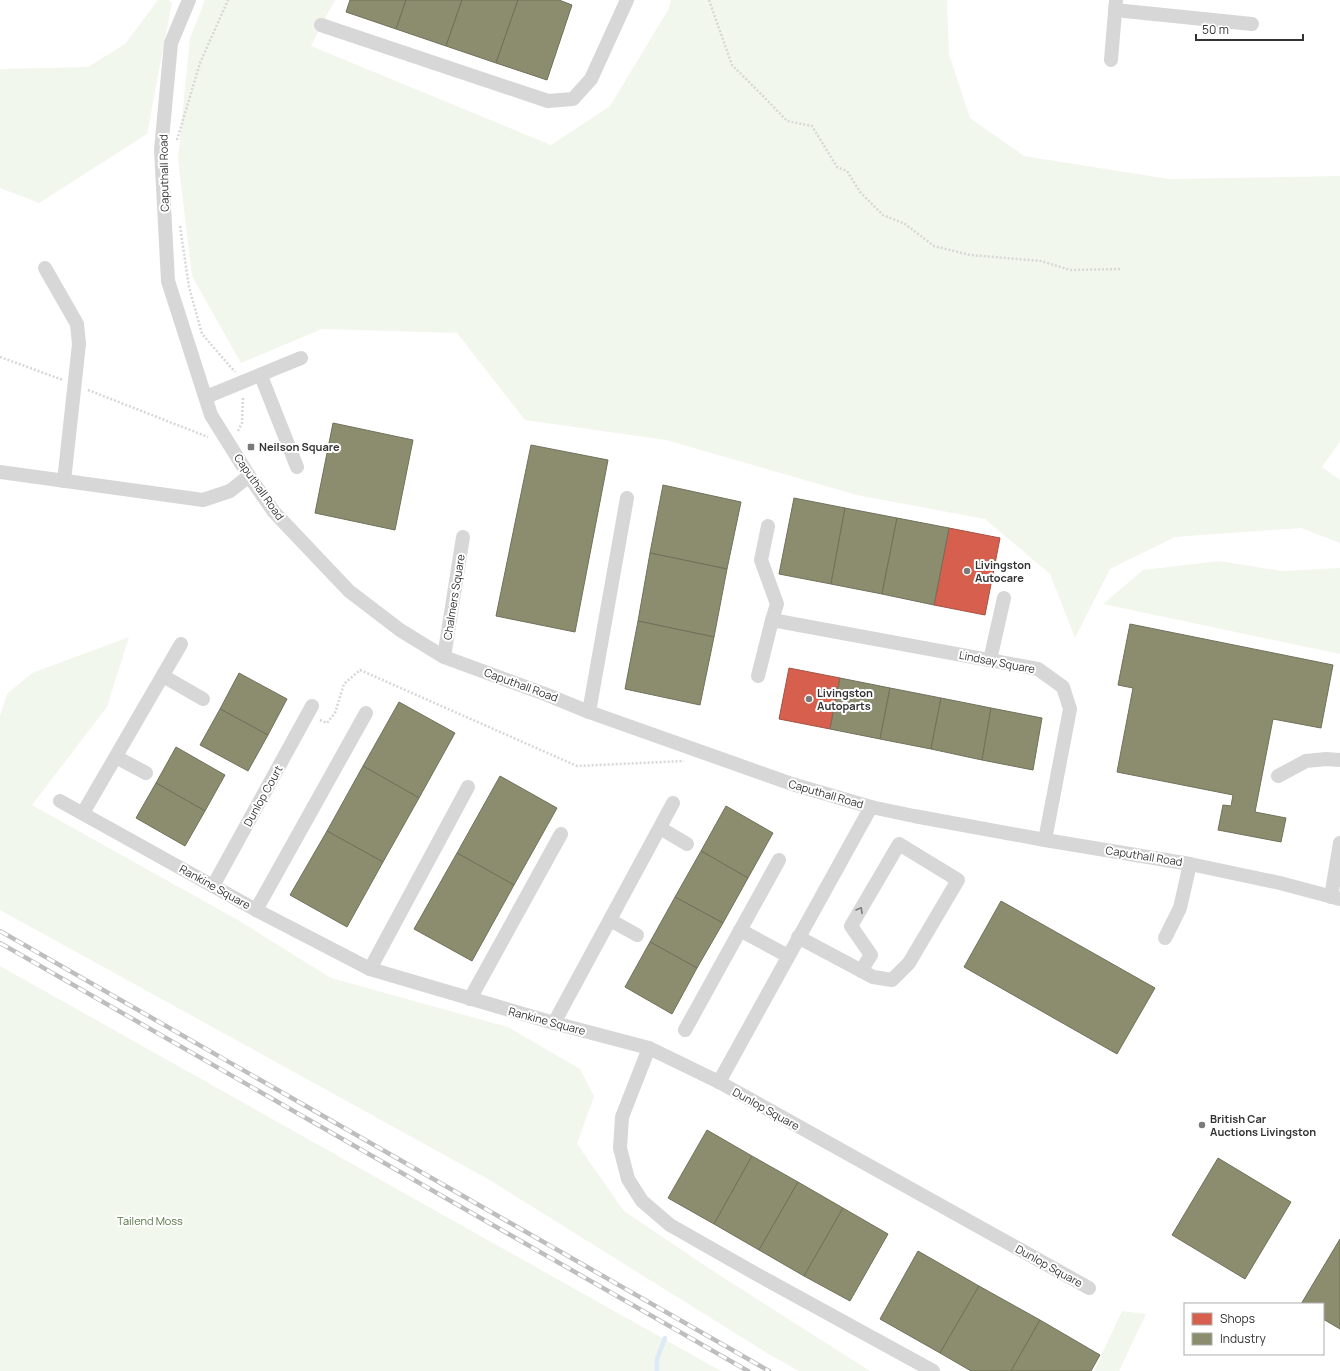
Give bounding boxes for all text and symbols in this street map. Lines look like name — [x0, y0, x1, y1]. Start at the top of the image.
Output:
scale bar — [1196, 16, 1303, 42]
text: 50 m — [1202, 21, 1229, 38]
street label: Caputhall Road — [155, 134, 172, 212]
place label: Neilson Square — [259, 439, 340, 454]
marker: Neilson Square — [246, 442, 256, 452]
street label: Caputhall Road — [231, 451, 288, 523]
street label: Chalmers Square — [439, 552, 468, 641]
place label: Livingston Autocare — [975, 557, 1031, 585]
marker: Livingston Autocare — [962, 566, 972, 576]
street label: Lindsay Square — [958, 647, 1037, 676]
street label: Caputhall Road — [482, 664, 560, 705]
place label: Livingston Autoparts — [817, 685, 873, 713]
marker: Livingston Autoparts — [804, 694, 814, 704]
street label: Dunlop Court — [240, 763, 285, 829]
street label: Caputhall Road — [787, 776, 865, 811]
street label: Caputhall Road — [1105, 842, 1184, 869]
street label: Rankine Square — [177, 861, 254, 913]
one-way arrow — [855, 907, 862, 914]
street label: Rankine Square — [507, 1003, 588, 1038]
street label: Dunlop Square — [730, 1084, 803, 1133]
place label: British Car Auctions Livingston — [1210, 1111, 1316, 1139]
marker: British Car Auctions Livingston — [1197, 1120, 1207, 1130]
park label: Tailend Moss — [117, 1213, 183, 1228]
street label: Dunlop Square — [1013, 1241, 1086, 1290]
legend — [1184, 1303, 1324, 1355]
text: Shops — [1220, 1310, 1255, 1327]
text: Industry — [1220, 1330, 1266, 1347]

